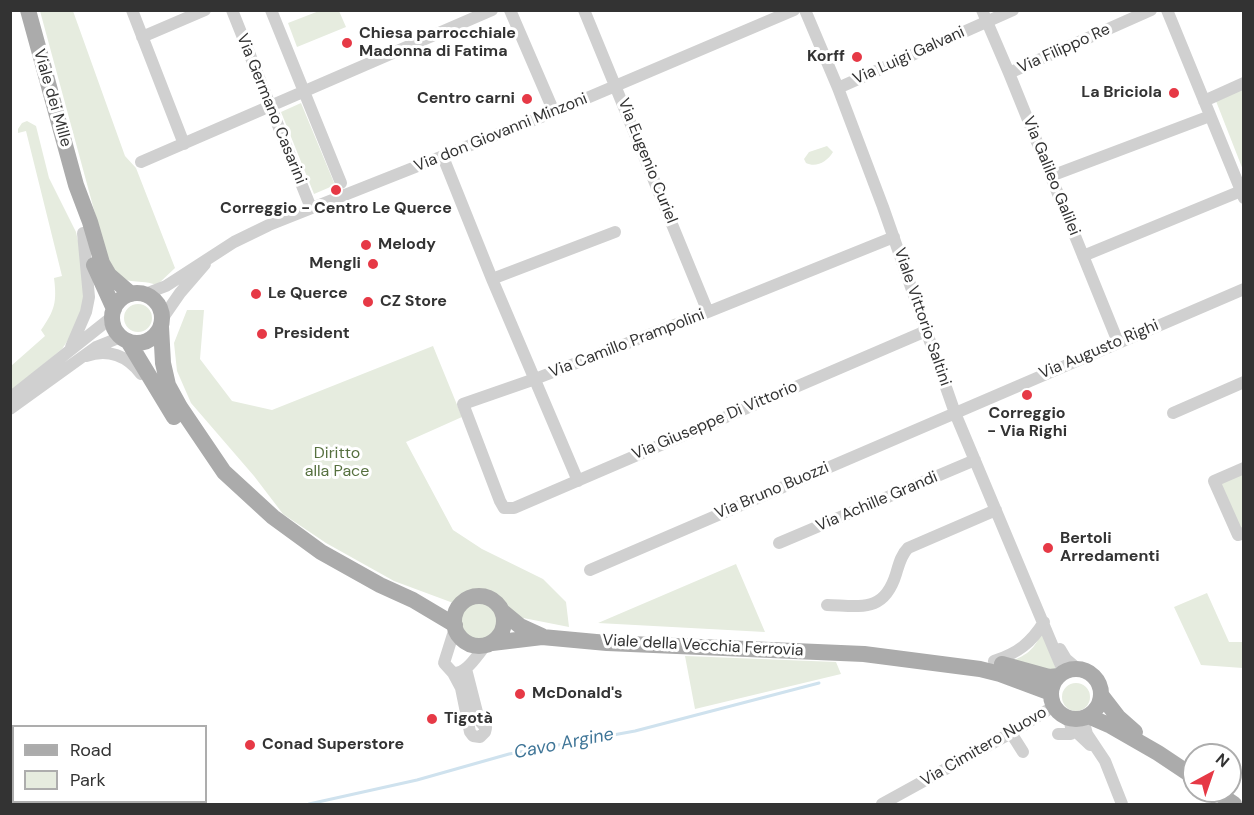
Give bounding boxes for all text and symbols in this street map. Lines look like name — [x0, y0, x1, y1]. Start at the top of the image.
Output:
street label: Via Filippo Re — [1015, 20, 1113, 78]
street label: Via Luigi Galvani — [850, 23, 968, 89]
place label: Chiesa parrocchiale Madonna di Fatima — [359, 24, 516, 62]
street label: Via Germano Casarini — [232, 31, 310, 187]
marker: Chiesa parrocchiale Madonna di Fatima — [340, 36, 354, 50]
street label: Viale dei Mille — [29, 47, 75, 149]
place label: Korff — [807, 47, 845, 67]
marker: Korff — [850, 50, 864, 64]
place label: La Briciola — [1081, 83, 1162, 103]
marker: La Briciola — [1167, 86, 1181, 100]
street label: Via don Giovanni Minzoni — [412, 89, 590, 177]
place label: Centro carni — [417, 89, 515, 109]
marker: Centro carni — [520, 92, 534, 106]
street label: Via Eugenio Curiel — [613, 96, 681, 226]
street label: Via Galileo Galilei — [1018, 114, 1084, 238]
marker: Correggio - Centro Le Querce — [329, 183, 343, 197]
place label: Correggio - Centro Le Querce — [220, 199, 452, 219]
place label: Melody — [378, 235, 436, 255]
marker: Melody — [359, 238, 373, 252]
street label: Viale Vittorio Saltini — [889, 245, 955, 389]
place label: Mengli — [309, 254, 361, 274]
marker: Mengli — [366, 257, 380, 271]
place label: Le Querce — [268, 284, 348, 304]
marker: Le Querce — [249, 287, 263, 301]
place label: CZ Store — [380, 292, 447, 312]
marker: CZ Store — [361, 295, 375, 309]
street label: Via Camillo Prampolini — [547, 306, 707, 382]
street label: Via Augusto Righi — [1036, 316, 1162, 384]
place label: President — [274, 324, 350, 344]
marker: President — [255, 327, 269, 341]
street label: Via Giuseppe Di Vittorio — [629, 377, 801, 465]
marker: Correggio - Via Righi — [1020, 388, 1034, 402]
place label: Correggio - Via Righi — [987, 404, 1067, 442]
park label: Diritto alla Pace — [305, 444, 369, 482]
street label: Via Bruno Buozzi — [712, 458, 832, 524]
street label: Via Achille Grandi — [813, 468, 941, 536]
place label: Bertoli Arredamenti — [1060, 529, 1160, 567]
marker: Bertoli Arredamenti — [1041, 541, 1055, 555]
street label: Viale della Vecchia Ferrovia — [602, 631, 804, 661]
place label: McDonald's — [532, 684, 623, 704]
marker: McDonald's — [513, 687, 527, 701]
street label: Via Cimitero Nuovo — [918, 703, 1050, 791]
place label: Tigotà — [444, 709, 493, 729]
marker: Tigotà — [425, 712, 439, 726]
water label: Cavo Argine — [512, 724, 616, 764]
legend — [12, 725, 207, 803]
place label: Conad Superstore — [262, 735, 404, 755]
text: Road — [70, 738, 112, 762]
marker: Conad Superstore — [243, 738, 257, 752]
north arrow — [1182, 743, 1242, 803]
text: N — [1211, 749, 1234, 772]
text: Park — [70, 768, 106, 792]

